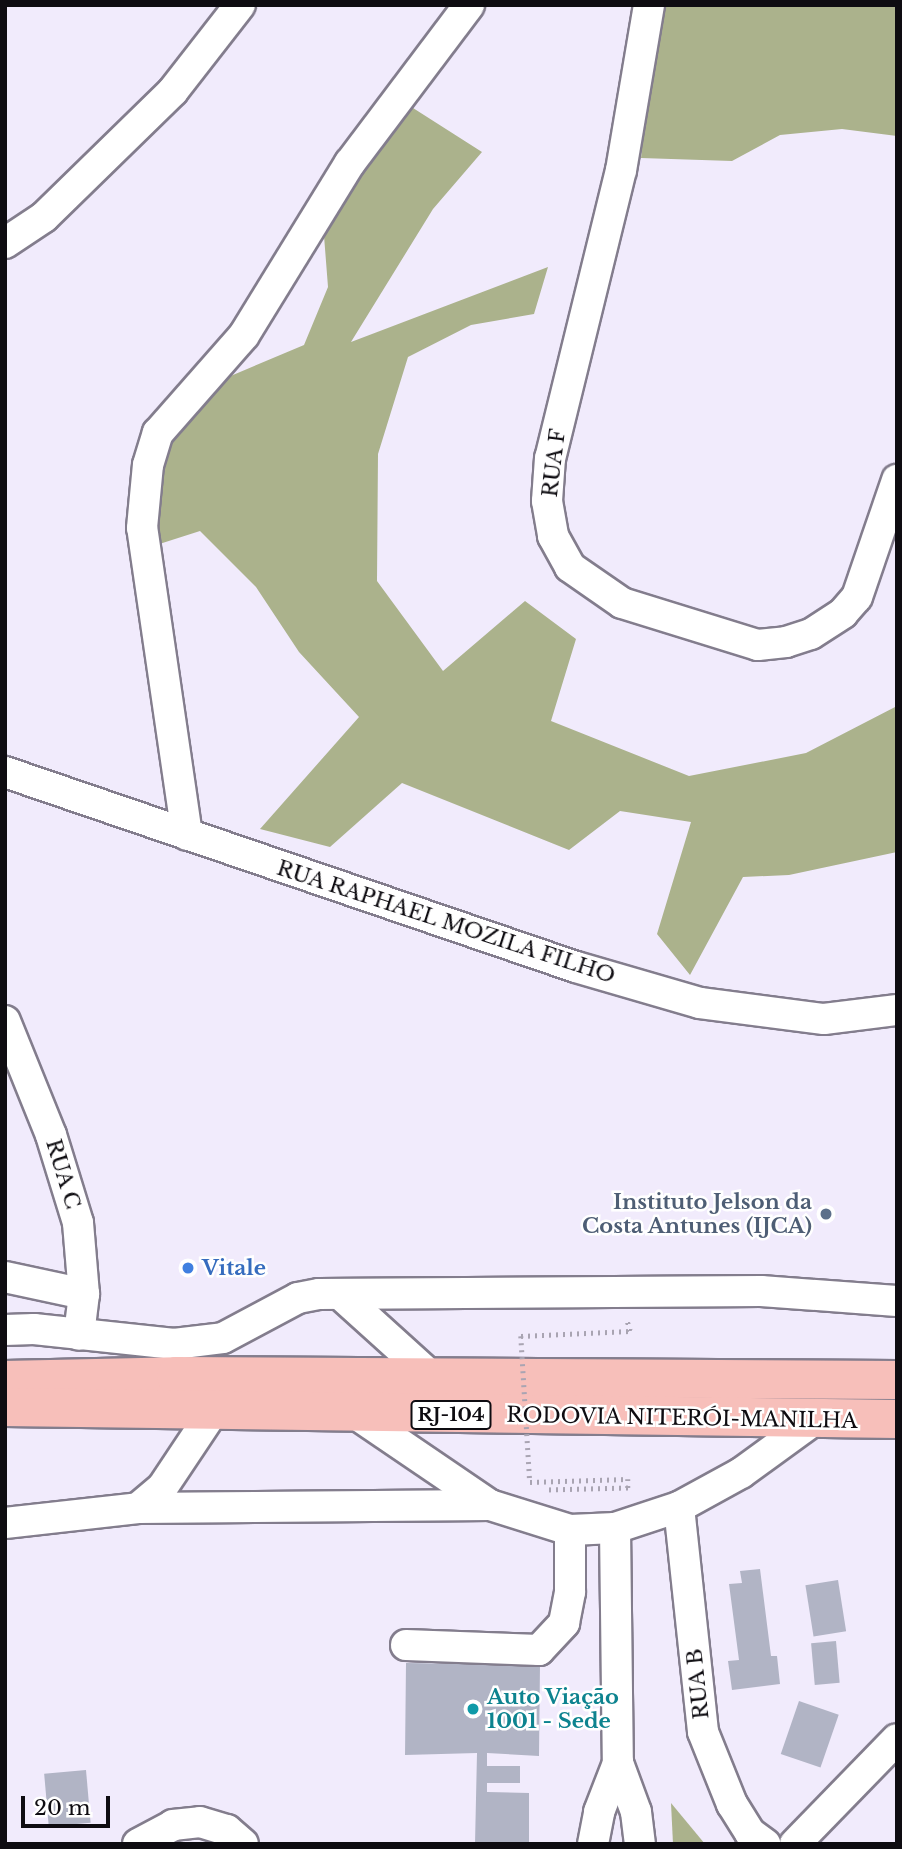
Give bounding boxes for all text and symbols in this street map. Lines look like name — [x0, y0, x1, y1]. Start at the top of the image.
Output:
street label: RUA F — [537, 427, 571, 499]
street label: RUA RAPHAEL MOZILA FILHO — [273, 855, 619, 989]
street label: RUA C — [40, 1136, 86, 1212]
place label: Instituto Jelson da Costa Antunes (IJCA) — [581, 1189, 812, 1239]
marker: Instituto Jelson da Costa Antunes (IJCA) — [818, 1206, 834, 1222]
place label: Vitale — [202, 1255, 266, 1281]
marker: Vitale — [180, 1260, 196, 1276]
road number: RJ-104 — [409, 1400, 493, 1430]
street label: RODOVIA NITERÓI-MANILHA — [506, 1402, 858, 1434]
street label: RUA B — [682, 1647, 714, 1721]
place label: Auto Viação 1001 - Sede — [487, 1684, 620, 1734]
marker: Auto Viação 1001 - Sede — [465, 1701, 481, 1717]
scale bar — [24, 1783, 114, 1827]
text: 20 m — [34, 1795, 91, 1821]

